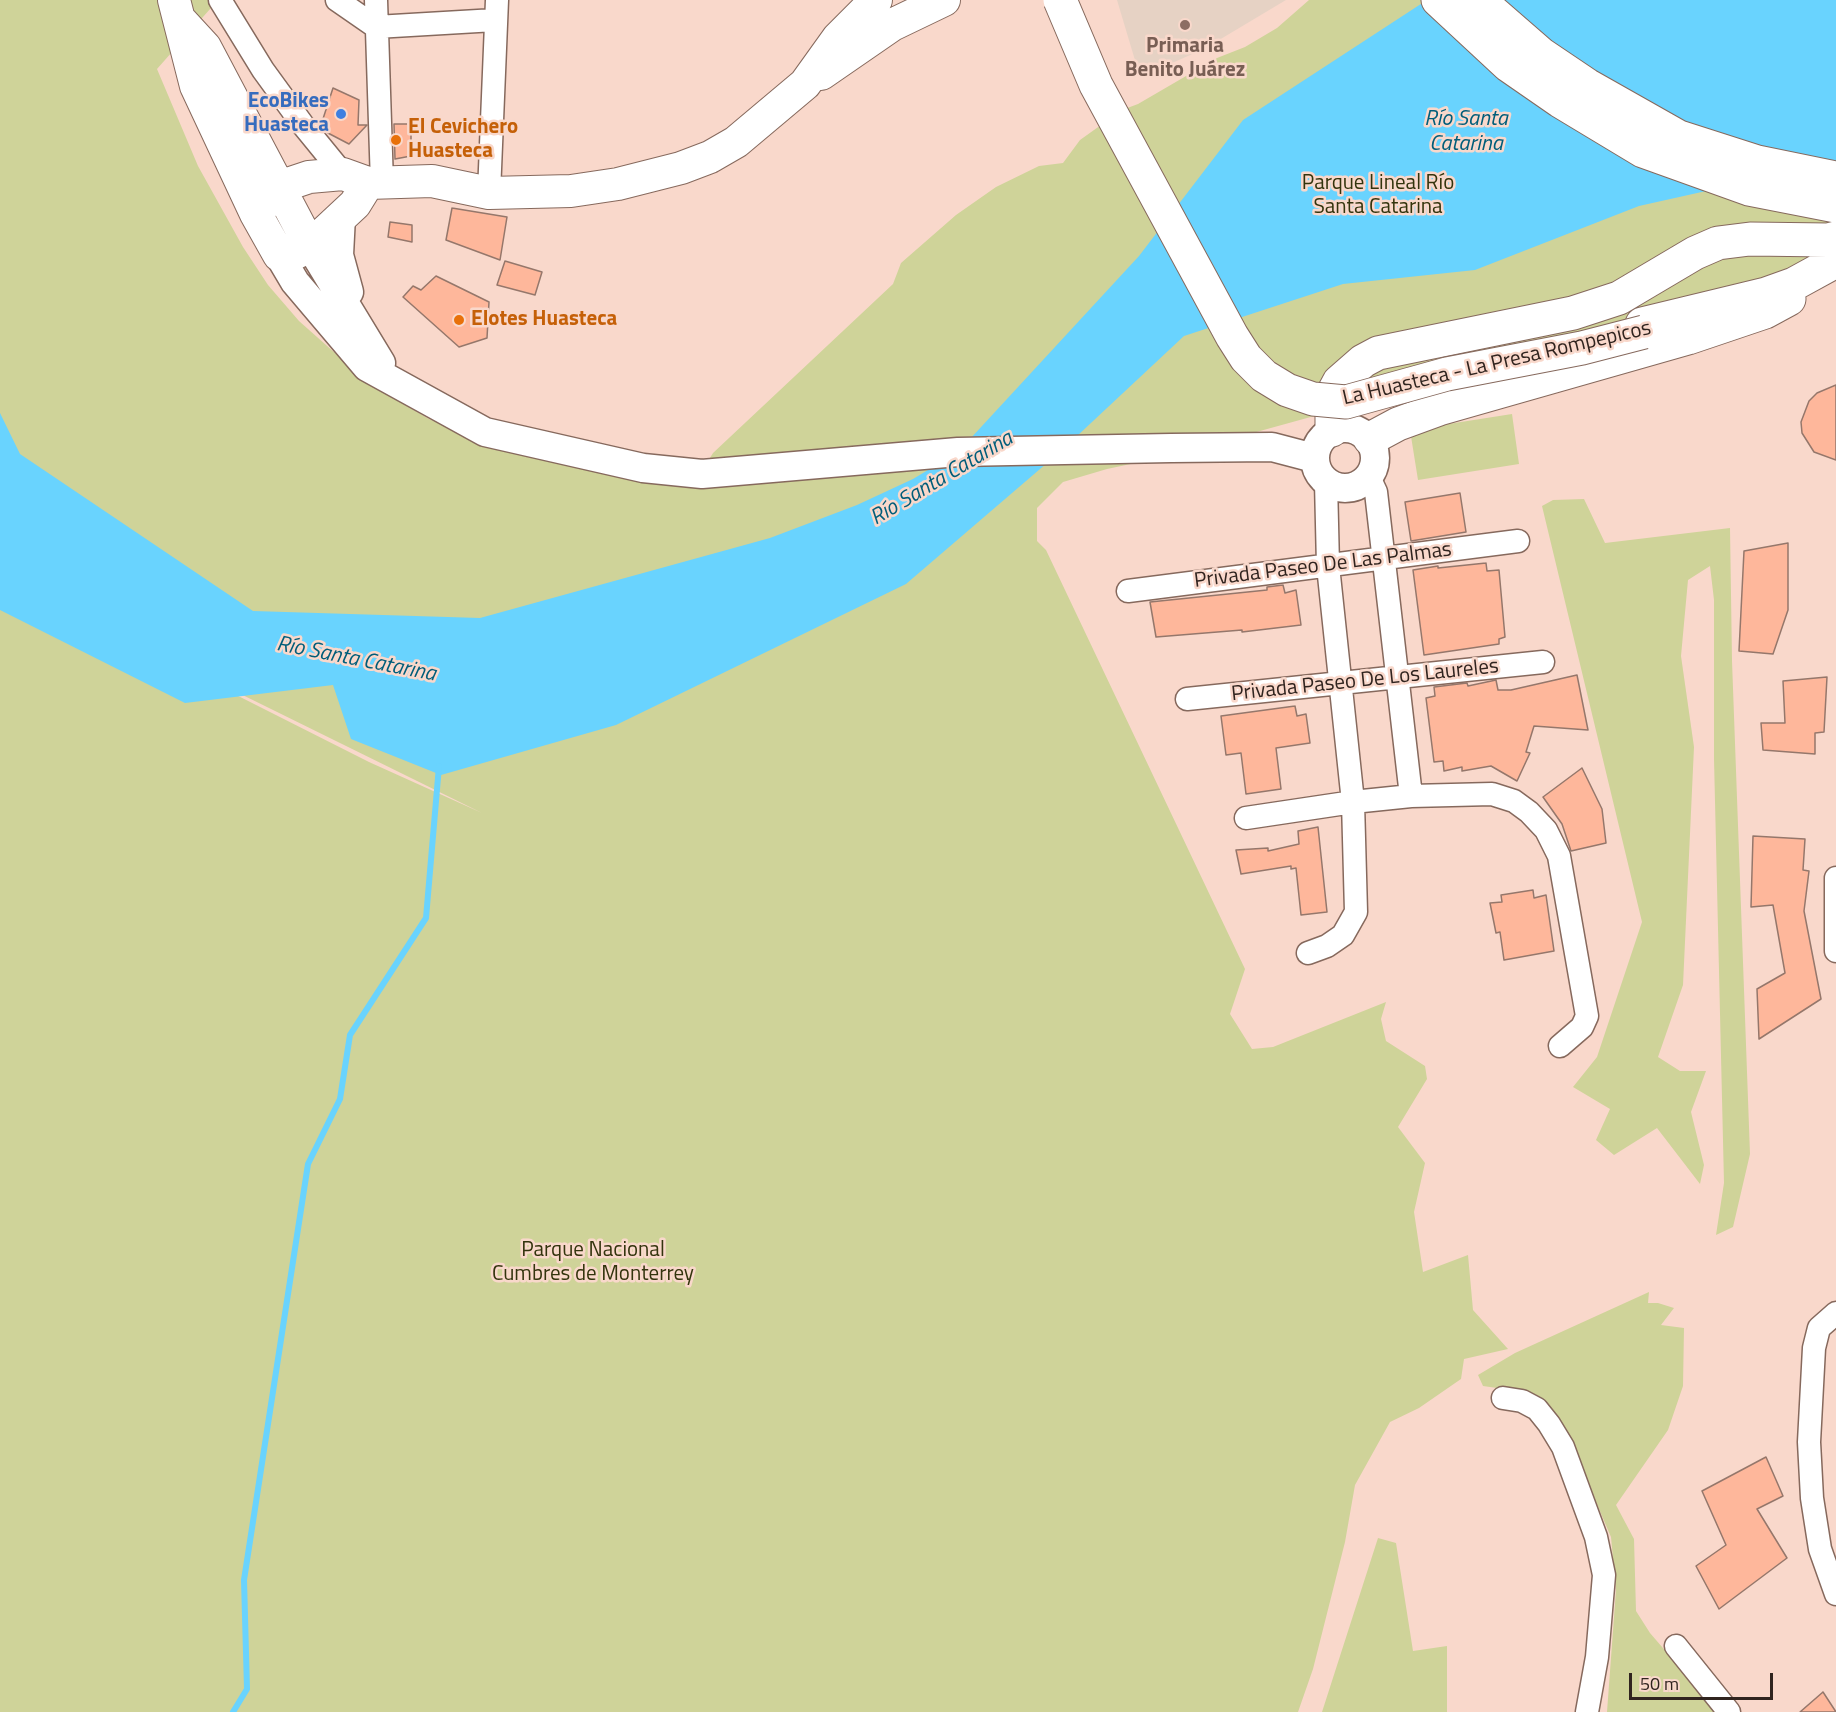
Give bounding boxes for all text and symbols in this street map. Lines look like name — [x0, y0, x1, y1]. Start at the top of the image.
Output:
marker: Primaria Benito Juárez — [1178, 18, 1192, 32]
place label: Primaria Benito Juárez — [1125, 34, 1245, 84]
place label: EcoBikes Huasteca — [244, 89, 329, 139]
marker: EcoBikes Huasteca — [334, 107, 348, 121]
water label: Río Santa Catarina — [1424, 107, 1508, 158]
place label: El Cevichero Huasteca — [408, 115, 518, 165]
marker: El Cevichero Huasteca — [389, 133, 403, 147]
park label: Parque Lineal Río Santa Catarina — [1302, 171, 1454, 221]
place label: Elotes Huasteca — [471, 307, 617, 333]
marker: Elotes Huasteca — [452, 313, 466, 327]
street label: La Huasteca - La Presa Rompepicos — [1340, 316, 1654, 412]
water label: Río Santa Catarina — [866, 426, 1018, 532]
street label: Privada Paseo De Las Palmas — [1193, 538, 1453, 594]
water label: Río Santa Catarina — [274, 632, 438, 688]
street label: Privada Paseo De Los Laureles — [1230, 654, 1500, 708]
park label: Parque Nacional Cumbres de Monterrey — [492, 1238, 694, 1288]
scale bar — [1632, 1661, 1776, 1699]
text: 50 m — [1640, 1670, 1679, 1697]

